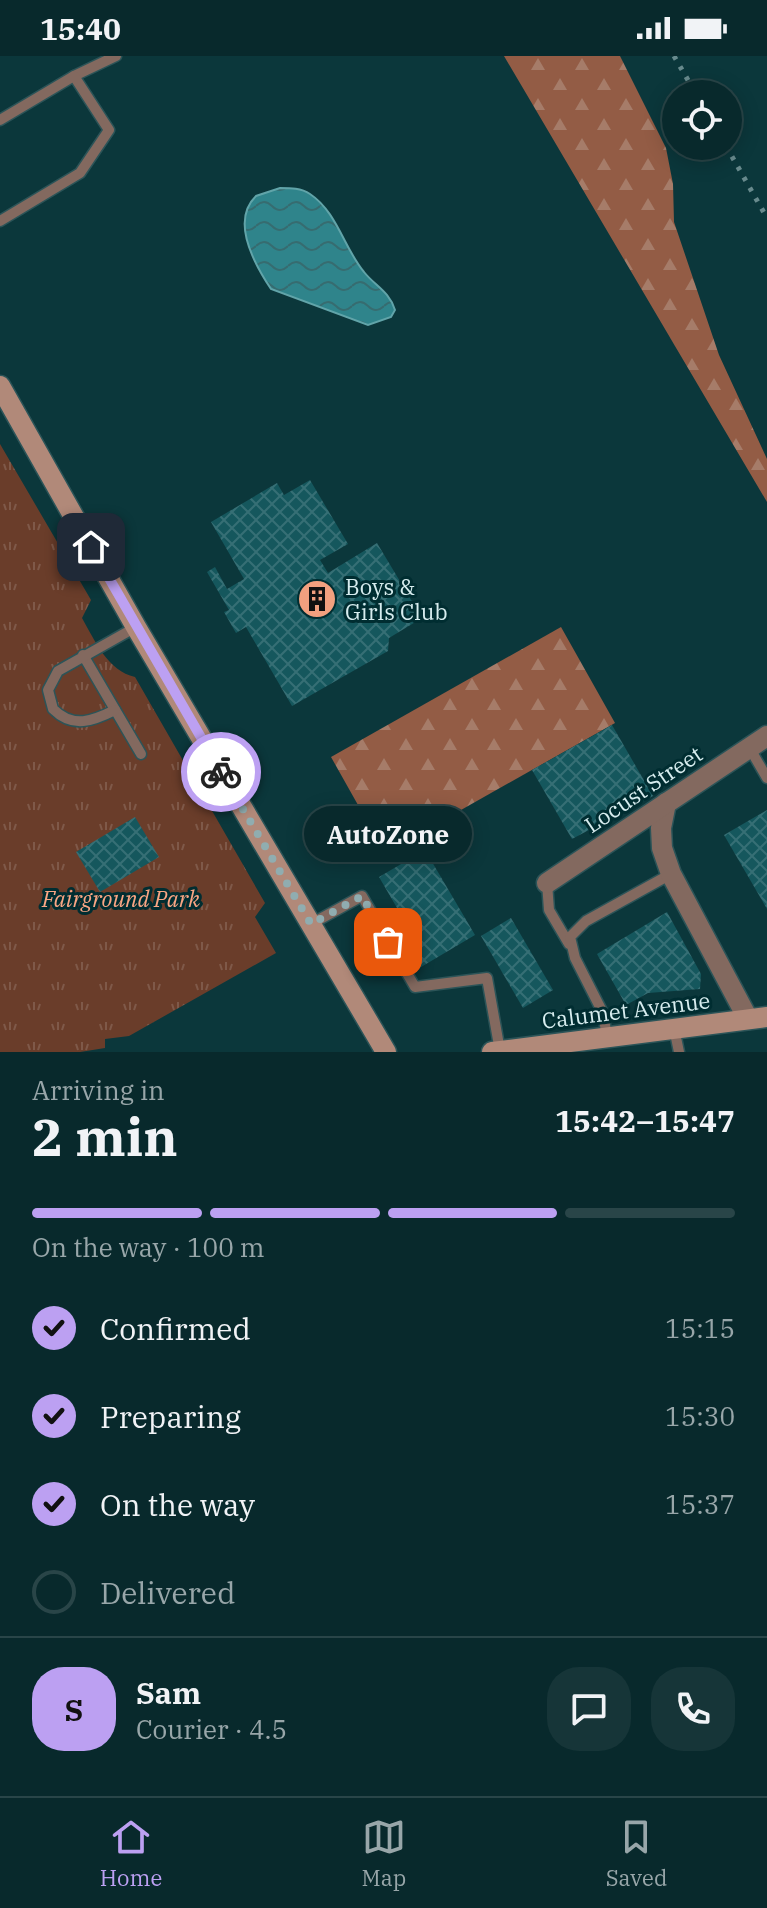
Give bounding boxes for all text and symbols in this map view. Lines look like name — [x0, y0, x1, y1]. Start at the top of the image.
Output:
text: 15:40 — [40, 9, 121, 48]
map controls — [662, 80, 742, 160]
button: locate — [662, 80, 742, 160]
pin — [57, 513, 125, 581]
icon: home — [69, 525, 113, 569]
place label: Boys & Girls Club — [345, 572, 448, 626]
building icon: Boys & Girls Club — [296, 578, 338, 620]
courier — [181, 732, 261, 812]
street label: Locust Street — [579, 739, 708, 839]
icon: bike — [199, 750, 243, 794]
callout: AutoZone — [304, 806, 472, 862]
text: AutoZone — [327, 817, 449, 851]
park label: Fairground Park — [41, 884, 200, 913]
pin — [354, 908, 422, 976]
icon: bag — [366, 920, 410, 964]
street label: Calumet Avenue — [540, 985, 712, 1035]
text: Arriving in — [32, 1073, 165, 1107]
text: 15:42–15:47 — [555, 1101, 735, 1140]
text: 2 min — [32, 1103, 178, 1170]
text: On the way · 100 m — [32, 1230, 265, 1264]
icon: check — [32, 1306, 76, 1350]
text: Confirmed — [100, 1309, 251, 1348]
text: 15:15 — [665, 1311, 735, 1345]
icon: check — [32, 1394, 76, 1438]
text: Preparing — [100, 1397, 241, 1436]
text: 15:30 — [665, 1399, 735, 1433]
icon: check — [32, 1482, 76, 1526]
text: On the way — [100, 1485, 255, 1524]
text: 15:37 — [665, 1487, 735, 1521]
text: Delivered — [100, 1573, 235, 1612]
button: chat — [547, 1667, 631, 1751]
button: phone — [651, 1667, 735, 1751]
text: Sam — [136, 1673, 201, 1712]
text: S — [65, 1690, 83, 1729]
text: Courier · 4.5 — [136, 1712, 287, 1746]
tab: Home — [100, 1815, 162, 1892]
tab: Map — [362, 1815, 406, 1892]
tab: Saved — [606, 1815, 667, 1892]

